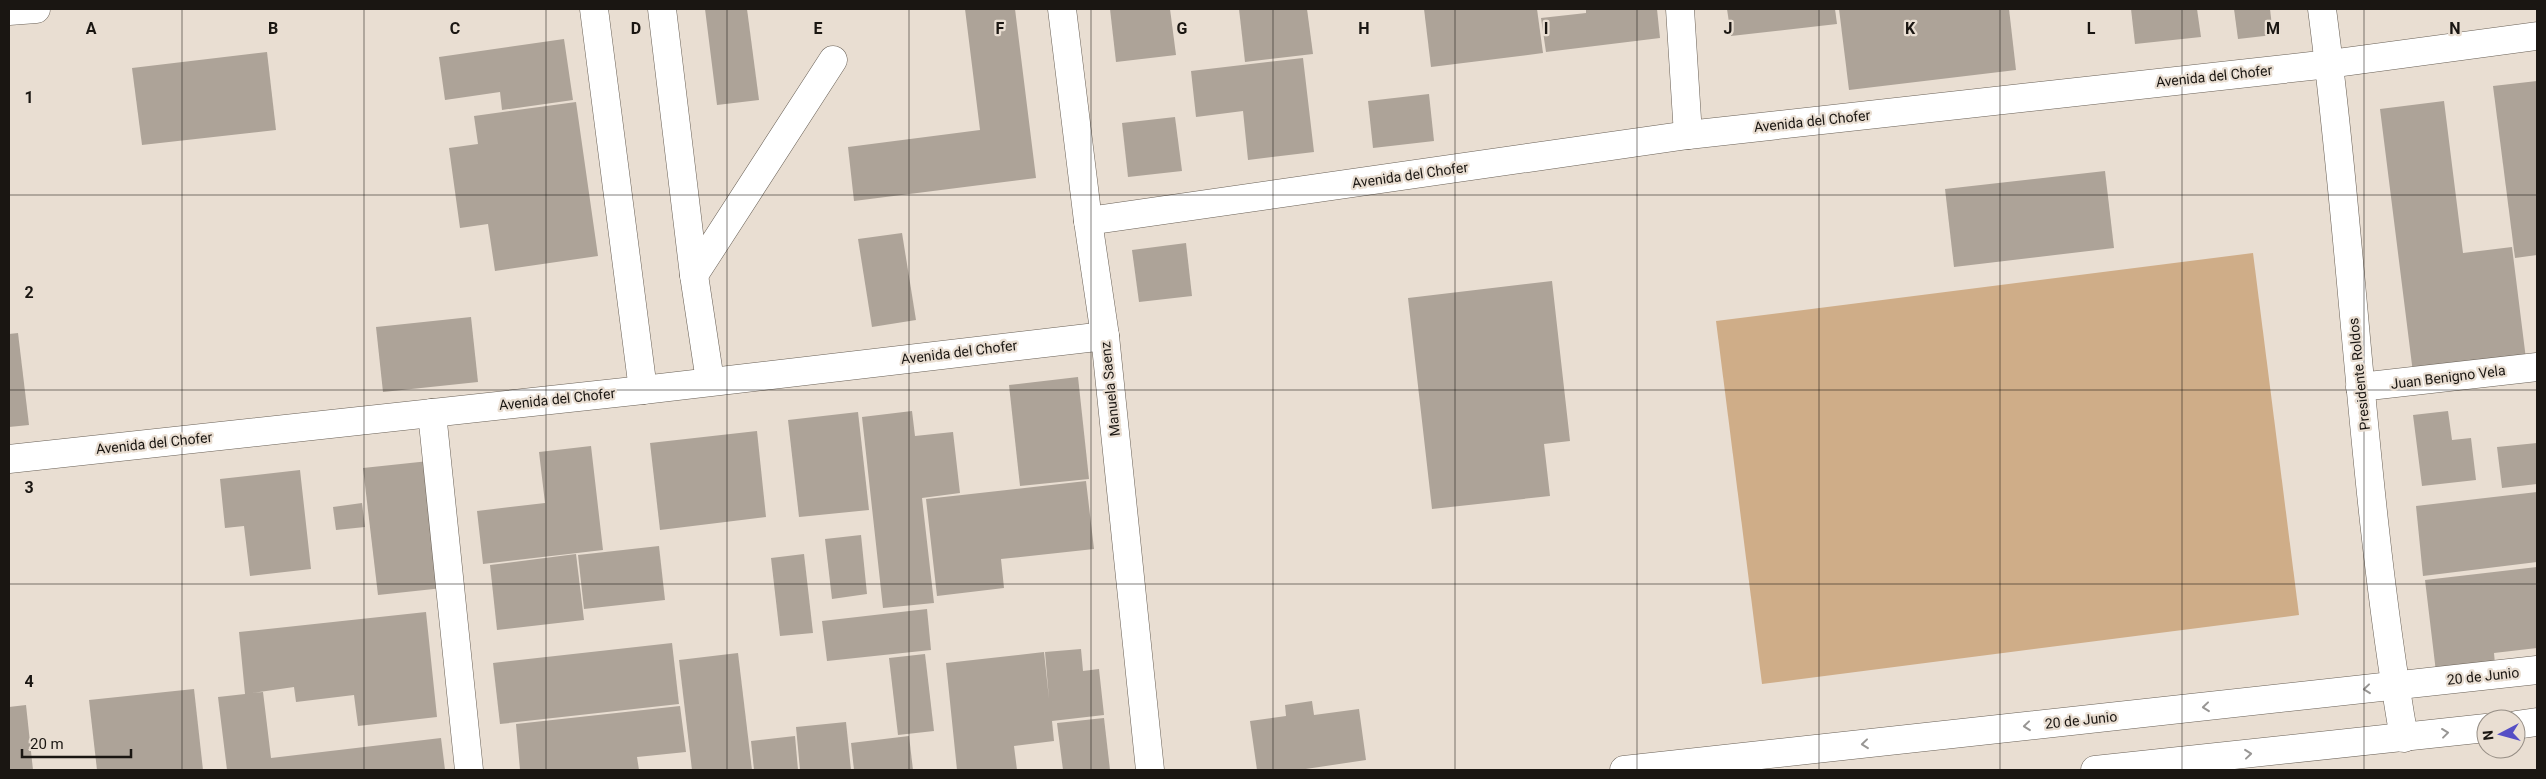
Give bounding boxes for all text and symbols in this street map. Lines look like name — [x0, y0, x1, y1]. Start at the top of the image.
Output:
text: A — [86, 19, 97, 38]
text: B — [268, 19, 278, 38]
text: C — [450, 19, 460, 38]
text: D — [631, 19, 641, 38]
text: E — [814, 19, 823, 38]
text: F — [996, 19, 1005, 38]
text: G — [1177, 19, 1188, 38]
text: H — [1358, 19, 1370, 38]
text: I — [1544, 19, 1548, 38]
text: J — [1724, 19, 1732, 38]
text: K — [1905, 19, 1916, 38]
text: L — [2087, 19, 2096, 38]
text: M — [2266, 19, 2280, 38]
text: N — [2449, 19, 2461, 38]
street label: Avenida del Chofer — [2155, 62, 2273, 90]
text: 1 — [24, 88, 34, 107]
street label: Avenida del Chofer — [1753, 107, 1871, 135]
street label: Avenida del Chofer — [1351, 159, 1469, 191]
text: 2 — [24, 283, 34, 302]
street label: Presidente Roldos — [2345, 317, 2373, 431]
street label: Avenida del Chofer — [900, 337, 1018, 367]
street label: Manuela Saenz — [1097, 341, 1123, 437]
street label: Juan Benigno Vela — [2390, 362, 2506, 392]
street label: Avenida del Chofer — [498, 385, 616, 413]
street label: Avenida del Chofer — [95, 429, 213, 457]
text: 3 — [24, 478, 34, 497]
street label: 20 de Junio — [2446, 664, 2520, 688]
text: 4 — [24, 672, 34, 691]
one-way arrow — [2363, 683, 2371, 694]
one-way arrow — [2201, 701, 2209, 712]
street label: 20 de Junio — [2044, 708, 2118, 732]
north arrow — [2476, 709, 2526, 759]
one-way arrow — [2022, 720, 2030, 731]
scale bar — [22, 726, 131, 758]
one-way arrow — [2441, 728, 2449, 739]
text: N — [2480, 730, 2497, 741]
text: 20 m — [30, 735, 64, 753]
one-way arrow — [1861, 738, 1869, 749]
one-way arrow — [2245, 749, 2253, 760]

